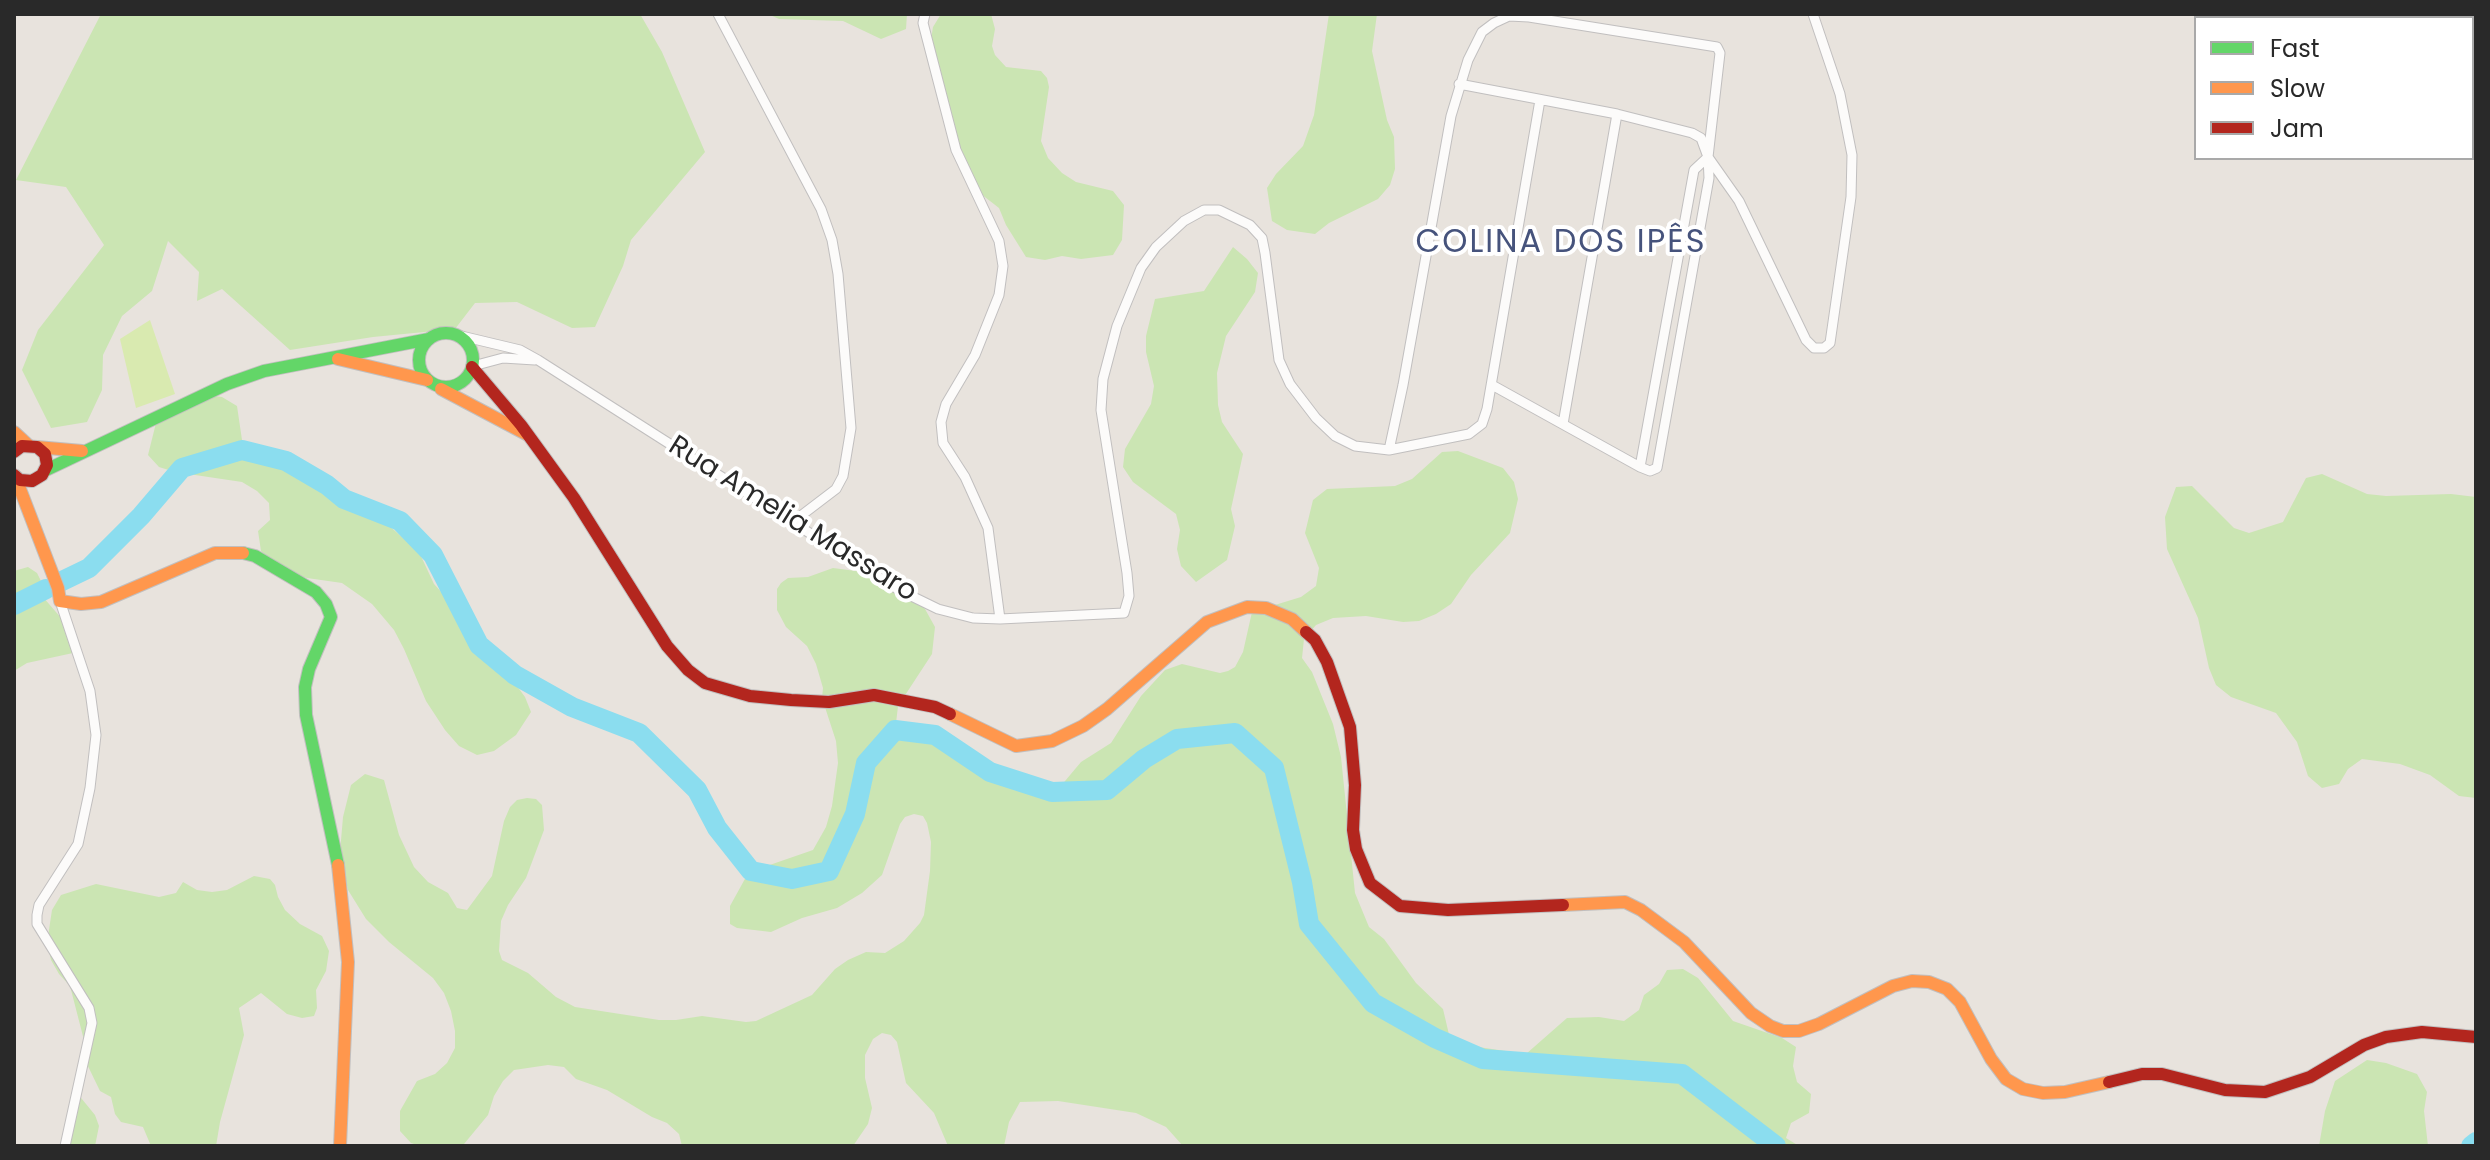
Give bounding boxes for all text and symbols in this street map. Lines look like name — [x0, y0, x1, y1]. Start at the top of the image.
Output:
legend — [2194, 16, 2474, 160]
text: Fast — [2270, 32, 2320, 65]
text: Slow — [2270, 72, 2325, 105]
text: Jam — [2270, 112, 2324, 145]
district label: COLINA DOS IPÊS — [1416, 225, 1706, 263]
street label: Rua Amelia Massaro — [662, 430, 922, 610]

